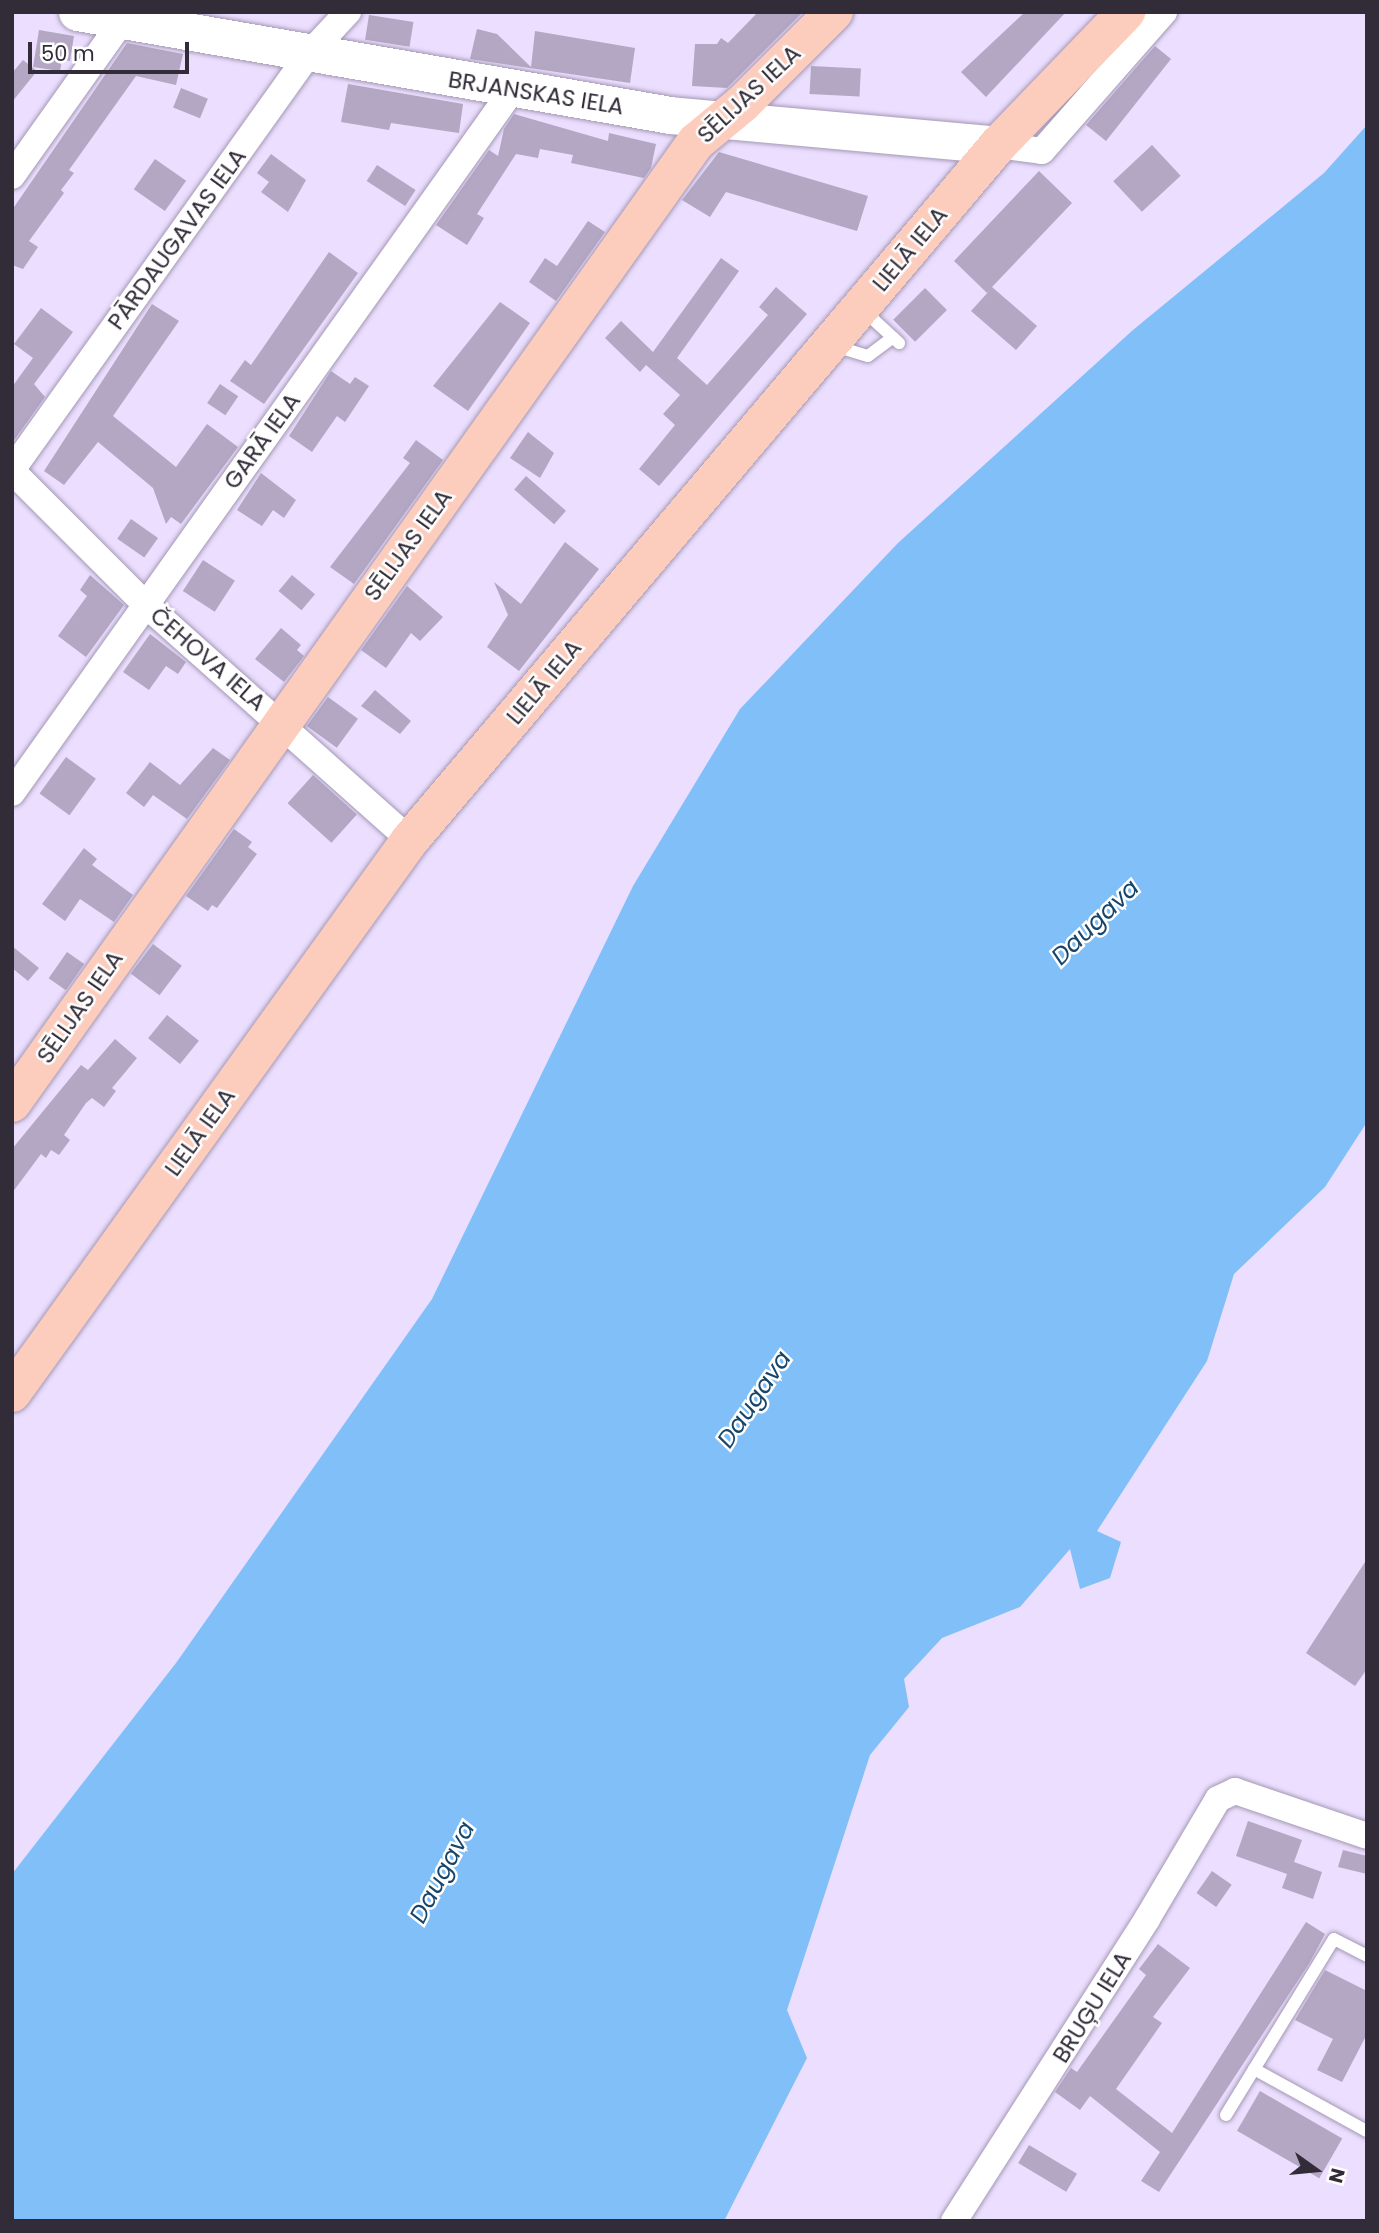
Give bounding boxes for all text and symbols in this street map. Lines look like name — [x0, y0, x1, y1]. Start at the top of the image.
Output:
scale bar — [32, 28, 192, 72]
text: 50 m — [41, 39, 95, 68]
street label: SĒLIJAS IELA — [692, 39, 806, 149]
street label: BRJANSKAS IELA — [446, 66, 626, 120]
street label: PĀRDAUGAVAS IELA — [102, 143, 252, 335]
street label: LIELĀ IELA — [867, 201, 953, 297]
street label: GARĀ IELA — [218, 388, 306, 494]
street label: SĒLIJAS IELA — [358, 484, 458, 606]
street label: ČEHOVA IELA — [145, 601, 271, 717]
street label: LIELĀ IELA — [501, 634, 587, 730]
water label: Daugava — [1045, 873, 1145, 971]
street label: SĒLIJAS IELA — [31, 945, 129, 1069]
street label: LIELĀ IELA — [159, 1083, 241, 1181]
water label: Daugava — [711, 1345, 797, 1453]
water label: Daugava — [403, 1816, 481, 1928]
street label: BRUĢU IELA — [1047, 1946, 1137, 2068]
north arrow — [1281, 2135, 1351, 2205]
text: N — [1322, 2165, 1352, 2186]

